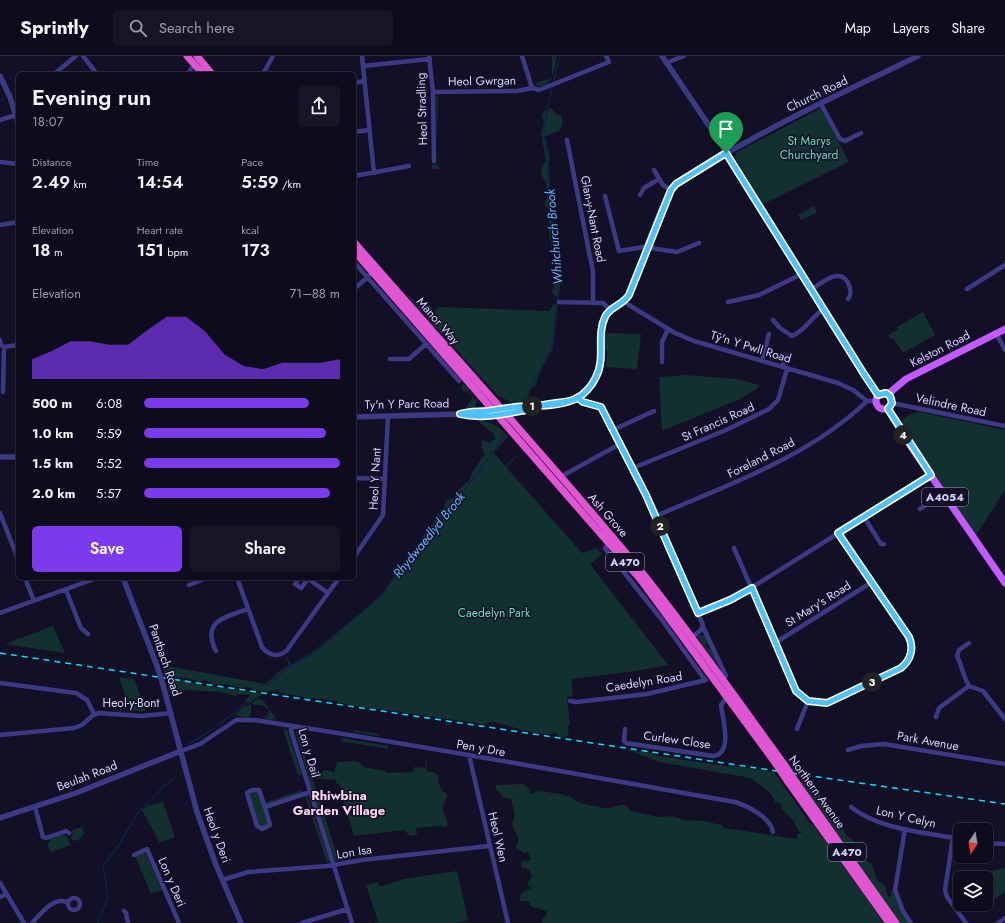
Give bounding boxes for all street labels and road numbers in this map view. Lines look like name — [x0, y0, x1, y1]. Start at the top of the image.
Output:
street label: Heol Gwrgan — [448, 71, 516, 91]
street label: Church Road — [783, 71, 851, 117]
street label: Heol Stradling — [412, 72, 432, 146]
street label: Glan-y-Nant Road — [576, 174, 610, 264]
street label: Manor Way — [412, 293, 464, 349]
street label: Tŷ'n Y Pwll Road — [708, 326, 794, 368]
street label: Kelston Road — [907, 326, 973, 372]
street label: Velindre Road — [914, 389, 988, 421]
street label: Ty'n Y Parc Road — [364, 394, 450, 414]
street label: St Francis Road — [679, 398, 757, 446]
street label: Foreland Road — [724, 433, 798, 483]
street label: Heol Y Nant — [364, 447, 386, 511]
road number: A4054 — [922, 488, 968, 506]
street label: Ash Grove — [584, 489, 632, 541]
road number: A470 — [606, 553, 644, 571]
street label: St Mary's Road — [781, 577, 855, 631]
street label: Pantbach Road — [144, 621, 186, 699]
street label: Caedelyn Road — [605, 667, 683, 697]
street label: Heol-y-Bont — [103, 694, 160, 712]
street label: Lon y Dail — [293, 726, 325, 780]
street label: Curlew Close — [642, 726, 712, 754]
street label: Park Avenue — [896, 727, 960, 755]
street label: Pen y Dre — [455, 735, 507, 761]
street label: Northern Avenue — [784, 752, 850, 832]
street label: Beulah Road — [54, 756, 120, 796]
street label: Lon Y Celyn — [874, 801, 938, 833]
street label: Heol y Deri — [199, 805, 235, 865]
street label: Heol Wen — [483, 810, 513, 864]
street label: Lon Isa — [335, 840, 373, 864]
road number: A470 — [828, 843, 866, 861]
street label: Lon y Deri — [153, 854, 191, 910]

